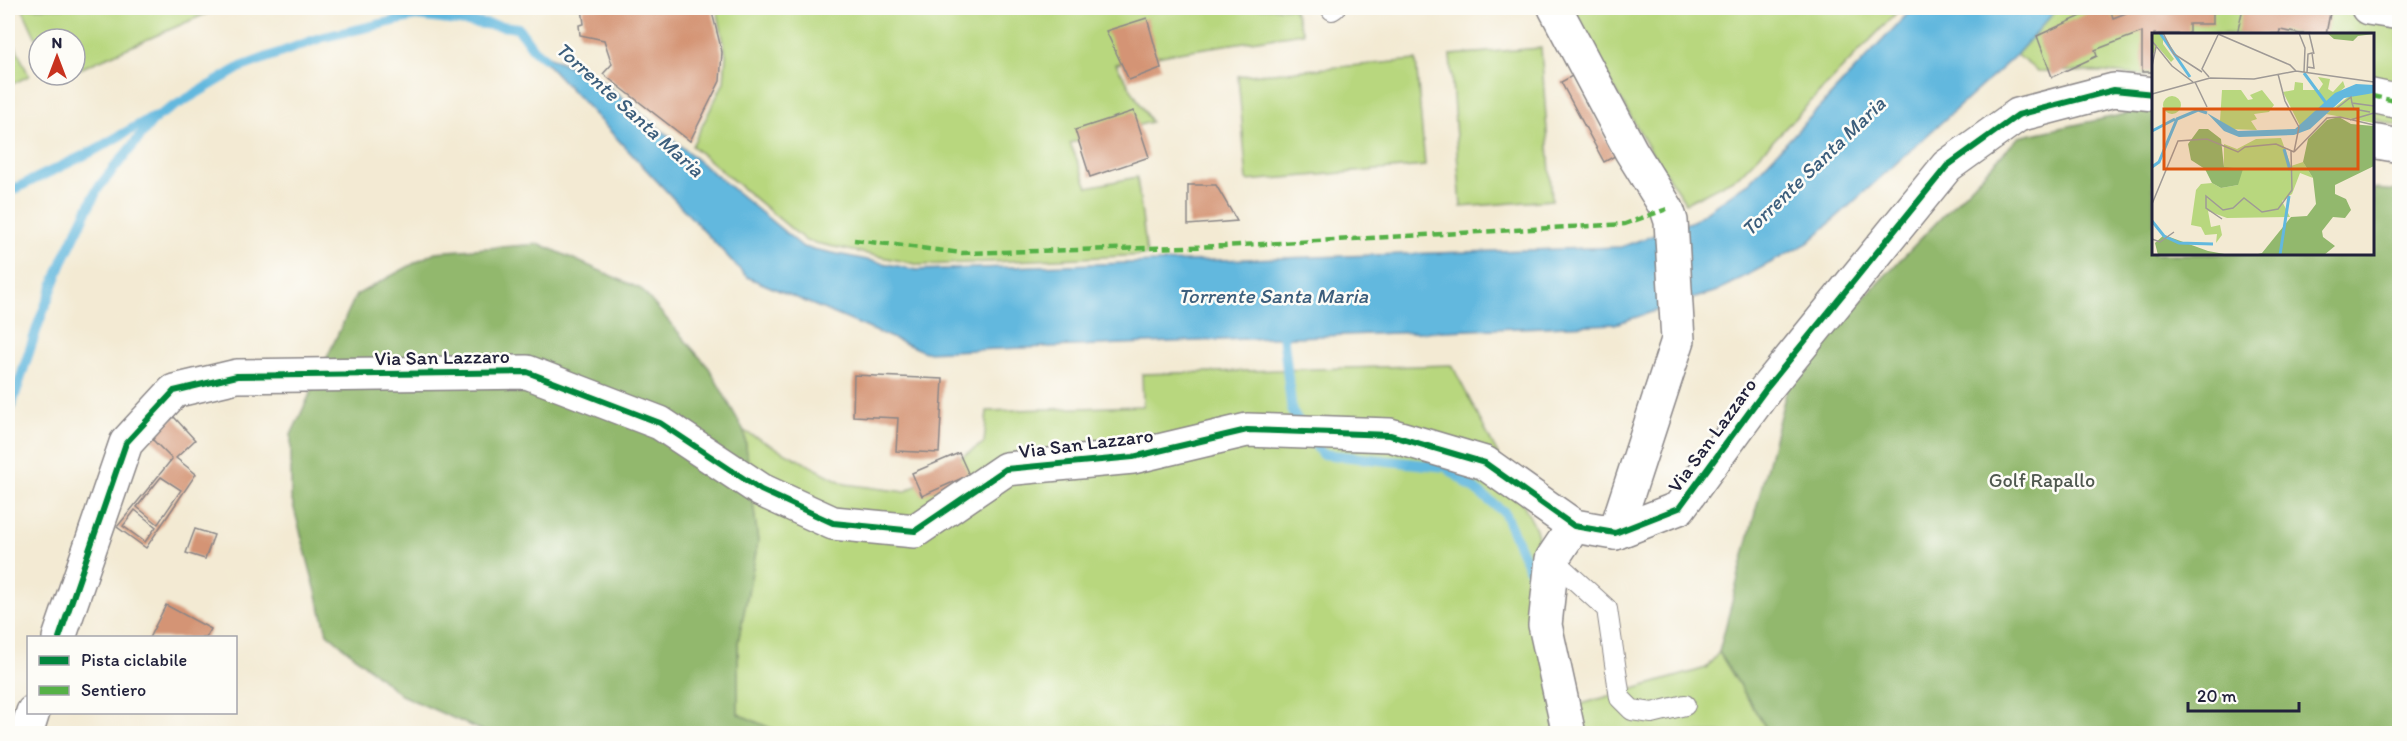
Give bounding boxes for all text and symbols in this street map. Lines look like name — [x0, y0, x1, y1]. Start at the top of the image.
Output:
north arrow — [27, 27, 87, 87]
text: N — [52, 33, 62, 52]
inset map — [2152, 33, 2374, 255]
water label: Torrente Santa Maria — [551, 36, 709, 182]
water label: Torrente Santa Maria — [1736, 91, 1891, 241]
water label: Torrente Santa Maria — [1178, 283, 1369, 308]
street label: Via San Lazzaro — [374, 344, 510, 370]
street label: Via San Lazzaro — [1662, 373, 1762, 497]
street label: Via San Lazzaro — [1017, 423, 1155, 463]
park label: Golf Rapallo — [1989, 468, 2095, 492]
legend — [27, 636, 237, 714]
text: Pista ciclabile — [81, 649, 187, 671]
scale bar — [2188, 675, 2299, 713]
text: Sentiero — [81, 679, 146, 701]
text: 20 m — [2197, 685, 2237, 707]

